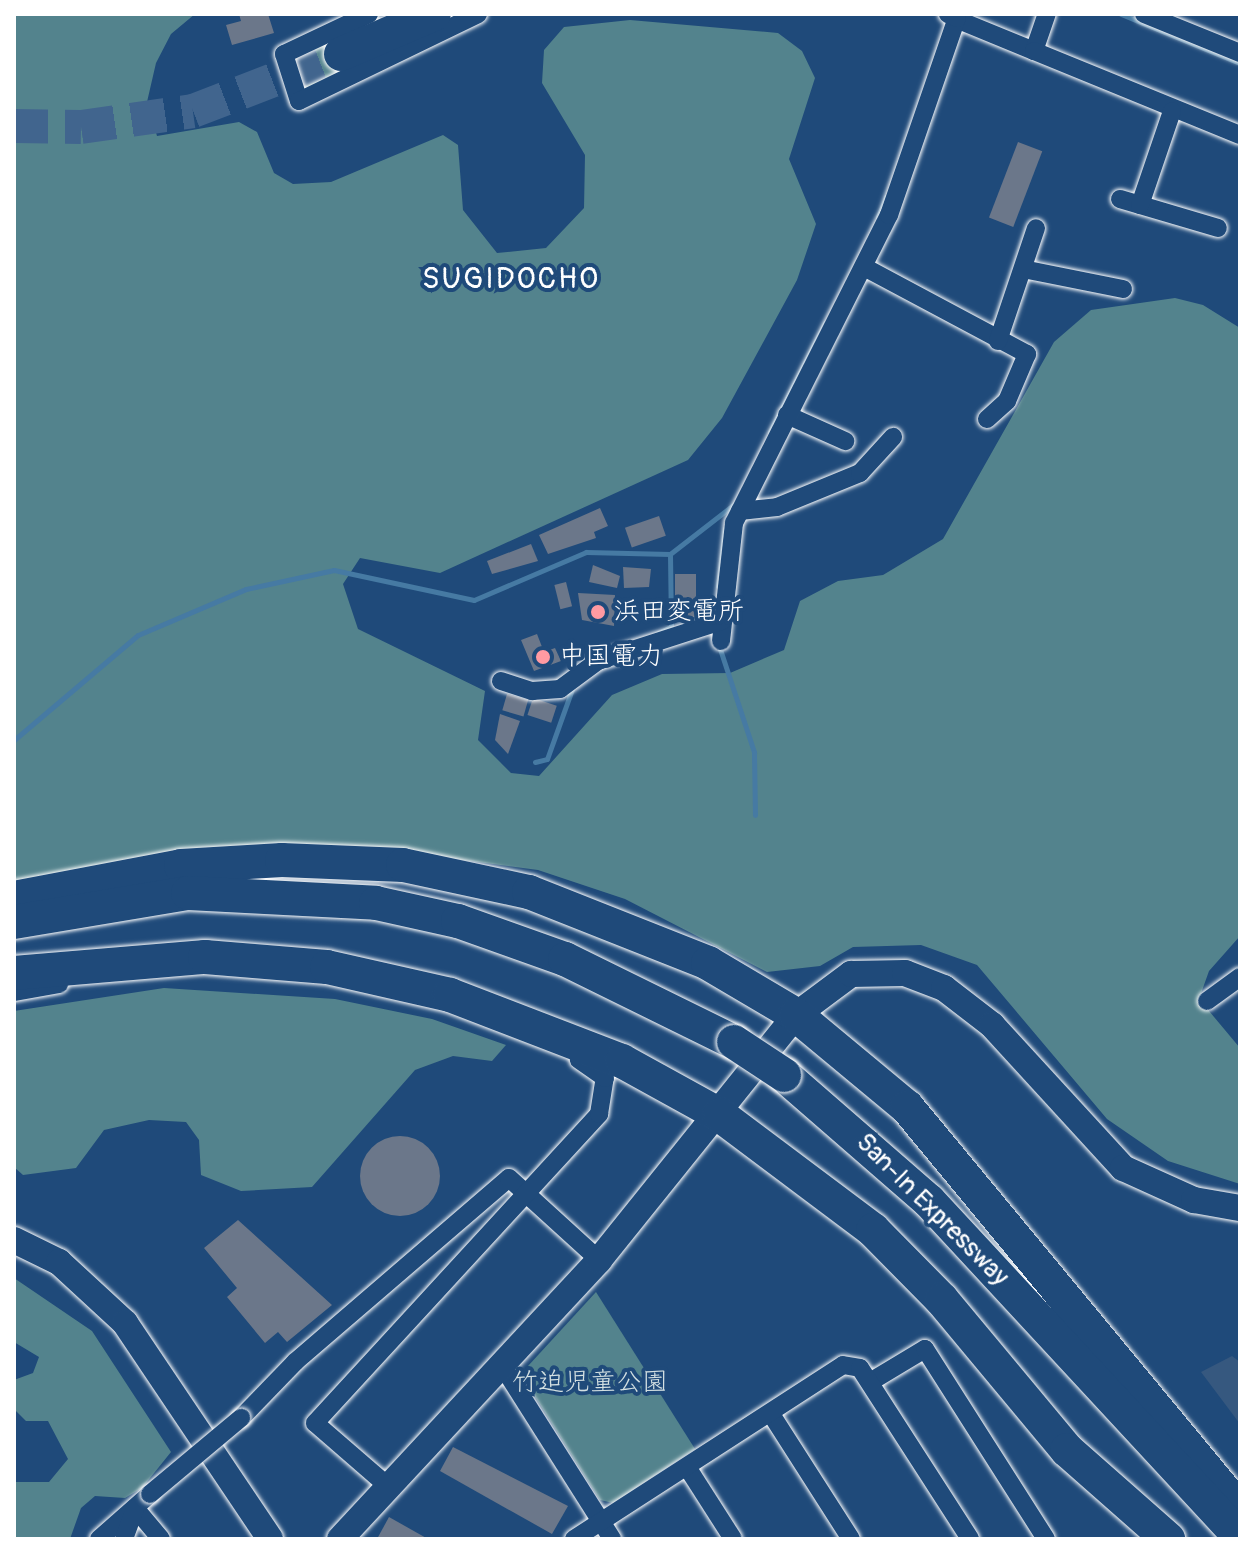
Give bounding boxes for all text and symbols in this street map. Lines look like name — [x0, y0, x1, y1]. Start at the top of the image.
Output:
district label: SUGIDOCHO — [422, 261, 600, 297]
place label: 浜田変電所 — [614, 596, 744, 628]
marker: 浜田変電所 — [589, 603, 607, 621]
place label: 中国電力 — [559, 641, 663, 673]
marker: 中国電力 — [534, 648, 552, 666]
street label: San-In Expressway — [849, 1127, 1015, 1293]
park label: 竹迫児童公園 — [512, 1367, 668, 1399]

